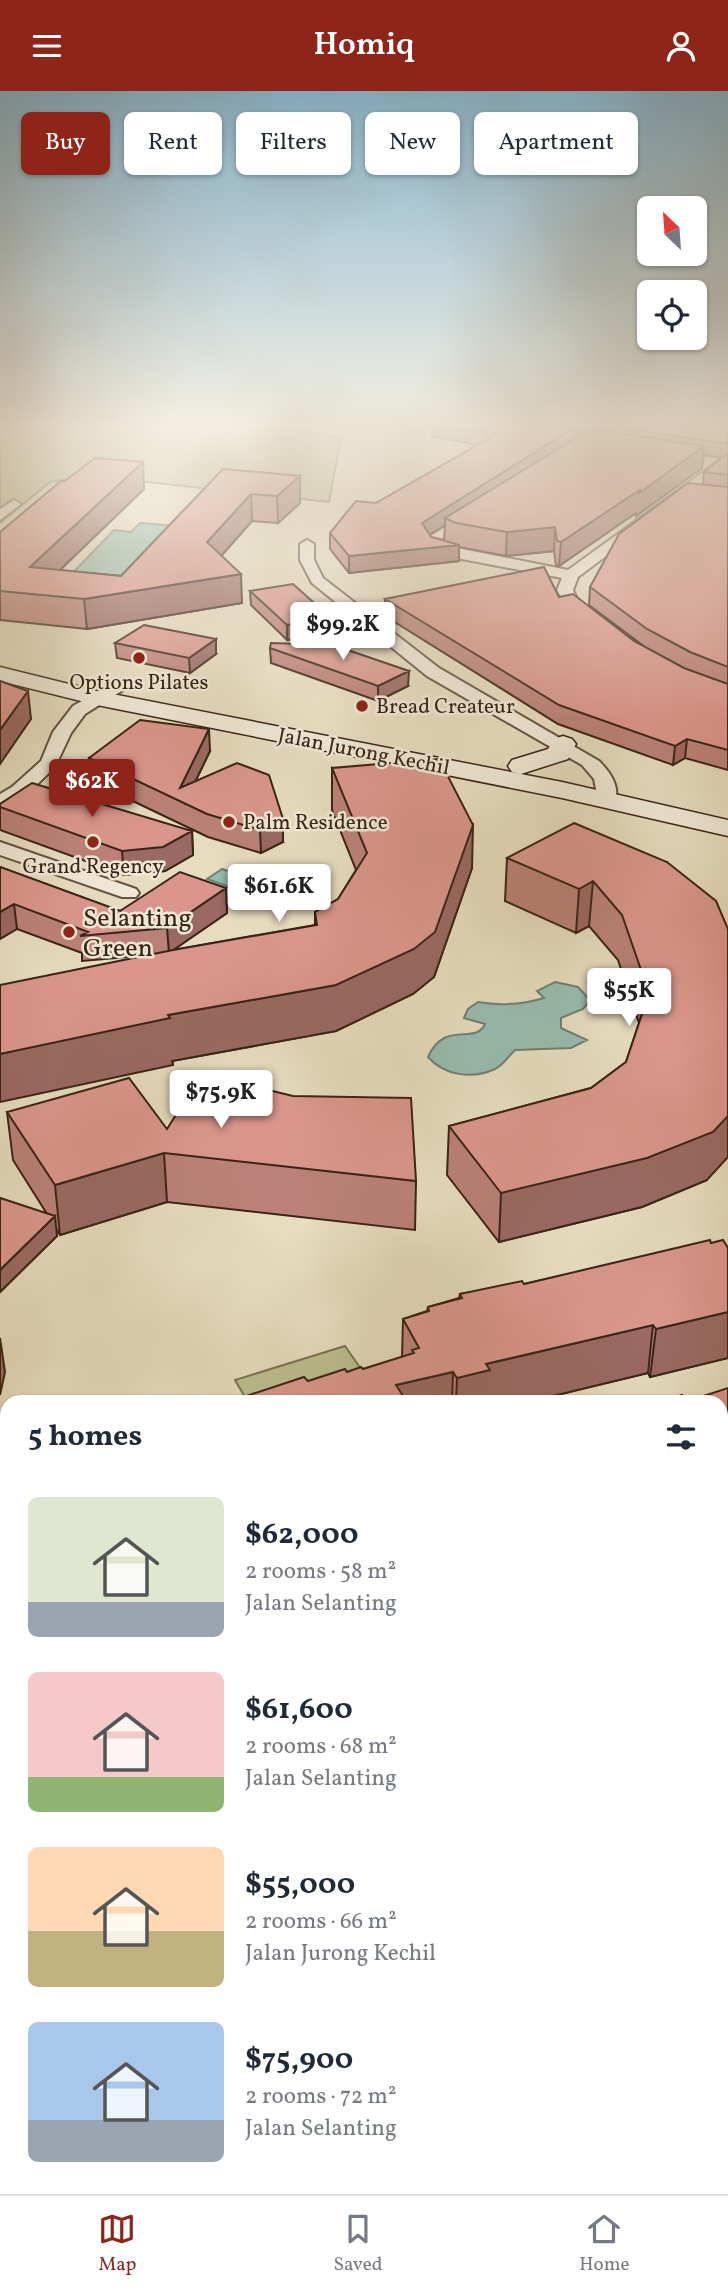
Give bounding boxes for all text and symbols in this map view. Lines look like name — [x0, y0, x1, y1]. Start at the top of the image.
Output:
text: Homiq — [313, 24, 415, 68]
icon: menu — [28, 27, 66, 65]
icon: person — [662, 27, 700, 65]
chip: Buy — [21, 112, 110, 175]
chip: Rent — [124, 112, 222, 175]
chip: Filters — [236, 112, 351, 175]
chip: New — [365, 112, 460, 175]
chip: Apartment — [474, 112, 638, 175]
north arrow — [637, 196, 707, 266]
map controls — [637, 196, 707, 350]
button: locate — [637, 280, 707, 350]
pin: $99.2K — [286, 603, 400, 662]
text: $99.2K — [306, 609, 380, 641]
marker: Options Pilates — [131, 650, 147, 666]
place label: Options Pilates — [69, 669, 209, 698]
place label: Bread Createur — [376, 693, 515, 722]
marker: Bread Createur — [354, 698, 370, 714]
street label: Jalan Jurong Kechil — [275, 722, 452, 783]
pin: $62K — [51, 759, 133, 819]
text: $62K — [65, 766, 119, 798]
place label: Palm Residence — [243, 809, 388, 838]
marker: Palm Residence — [221, 814, 237, 830]
marker: Grand Regency — [85, 834, 101, 850]
place label: Grand Regency — [22, 853, 164, 882]
pin: $61.6K — [222, 865, 336, 924]
text: $61.6K — [244, 871, 314, 903]
place label: Selanting Green — [83, 901, 192, 967]
marker: Selanting Green — [61, 924, 77, 940]
pin: $55K — [588, 969, 670, 1028]
text: $55K — [603, 975, 655, 1007]
pin: $75.9K — [164, 1070, 278, 1130]
text: $75.9K — [186, 1077, 256, 1109]
text: 5 homes — [28, 1416, 142, 1458]
icon: filters — [662, 1418, 700, 1456]
text: $62,000 — [245, 1514, 359, 1556]
icon: home — [84, 1525, 168, 1609]
text: 2 rooms · 58 m² — [245, 1556, 396, 1588]
text: Jalan Selanting — [245, 1588, 397, 1620]
text: $61,600 — [245, 1689, 353, 1731]
icon: home — [84, 1700, 168, 1784]
text: 2 rooms · 68 m² — [245, 1731, 397, 1763]
text: Jalan Selanting — [245, 1763, 397, 1795]
text: $55,000 — [245, 1864, 355, 1906]
icon: home — [84, 1875, 168, 1959]
text: 2 rooms · 66 m² — [245, 1906, 397, 1938]
text: Jalan Jurong Kechil — [245, 1938, 436, 1970]
text: $75,900 — [245, 2039, 353, 2081]
icon: home — [84, 2050, 168, 2134]
text: 2 rooms · 72 m² — [245, 2081, 396, 2113]
text: Jalan Selanting — [245, 2113, 397, 2145]
tab: Map — [98, 2210, 137, 2278]
tab: Saved — [333, 2210, 382, 2278]
tab: Home — [579, 2210, 630, 2278]

